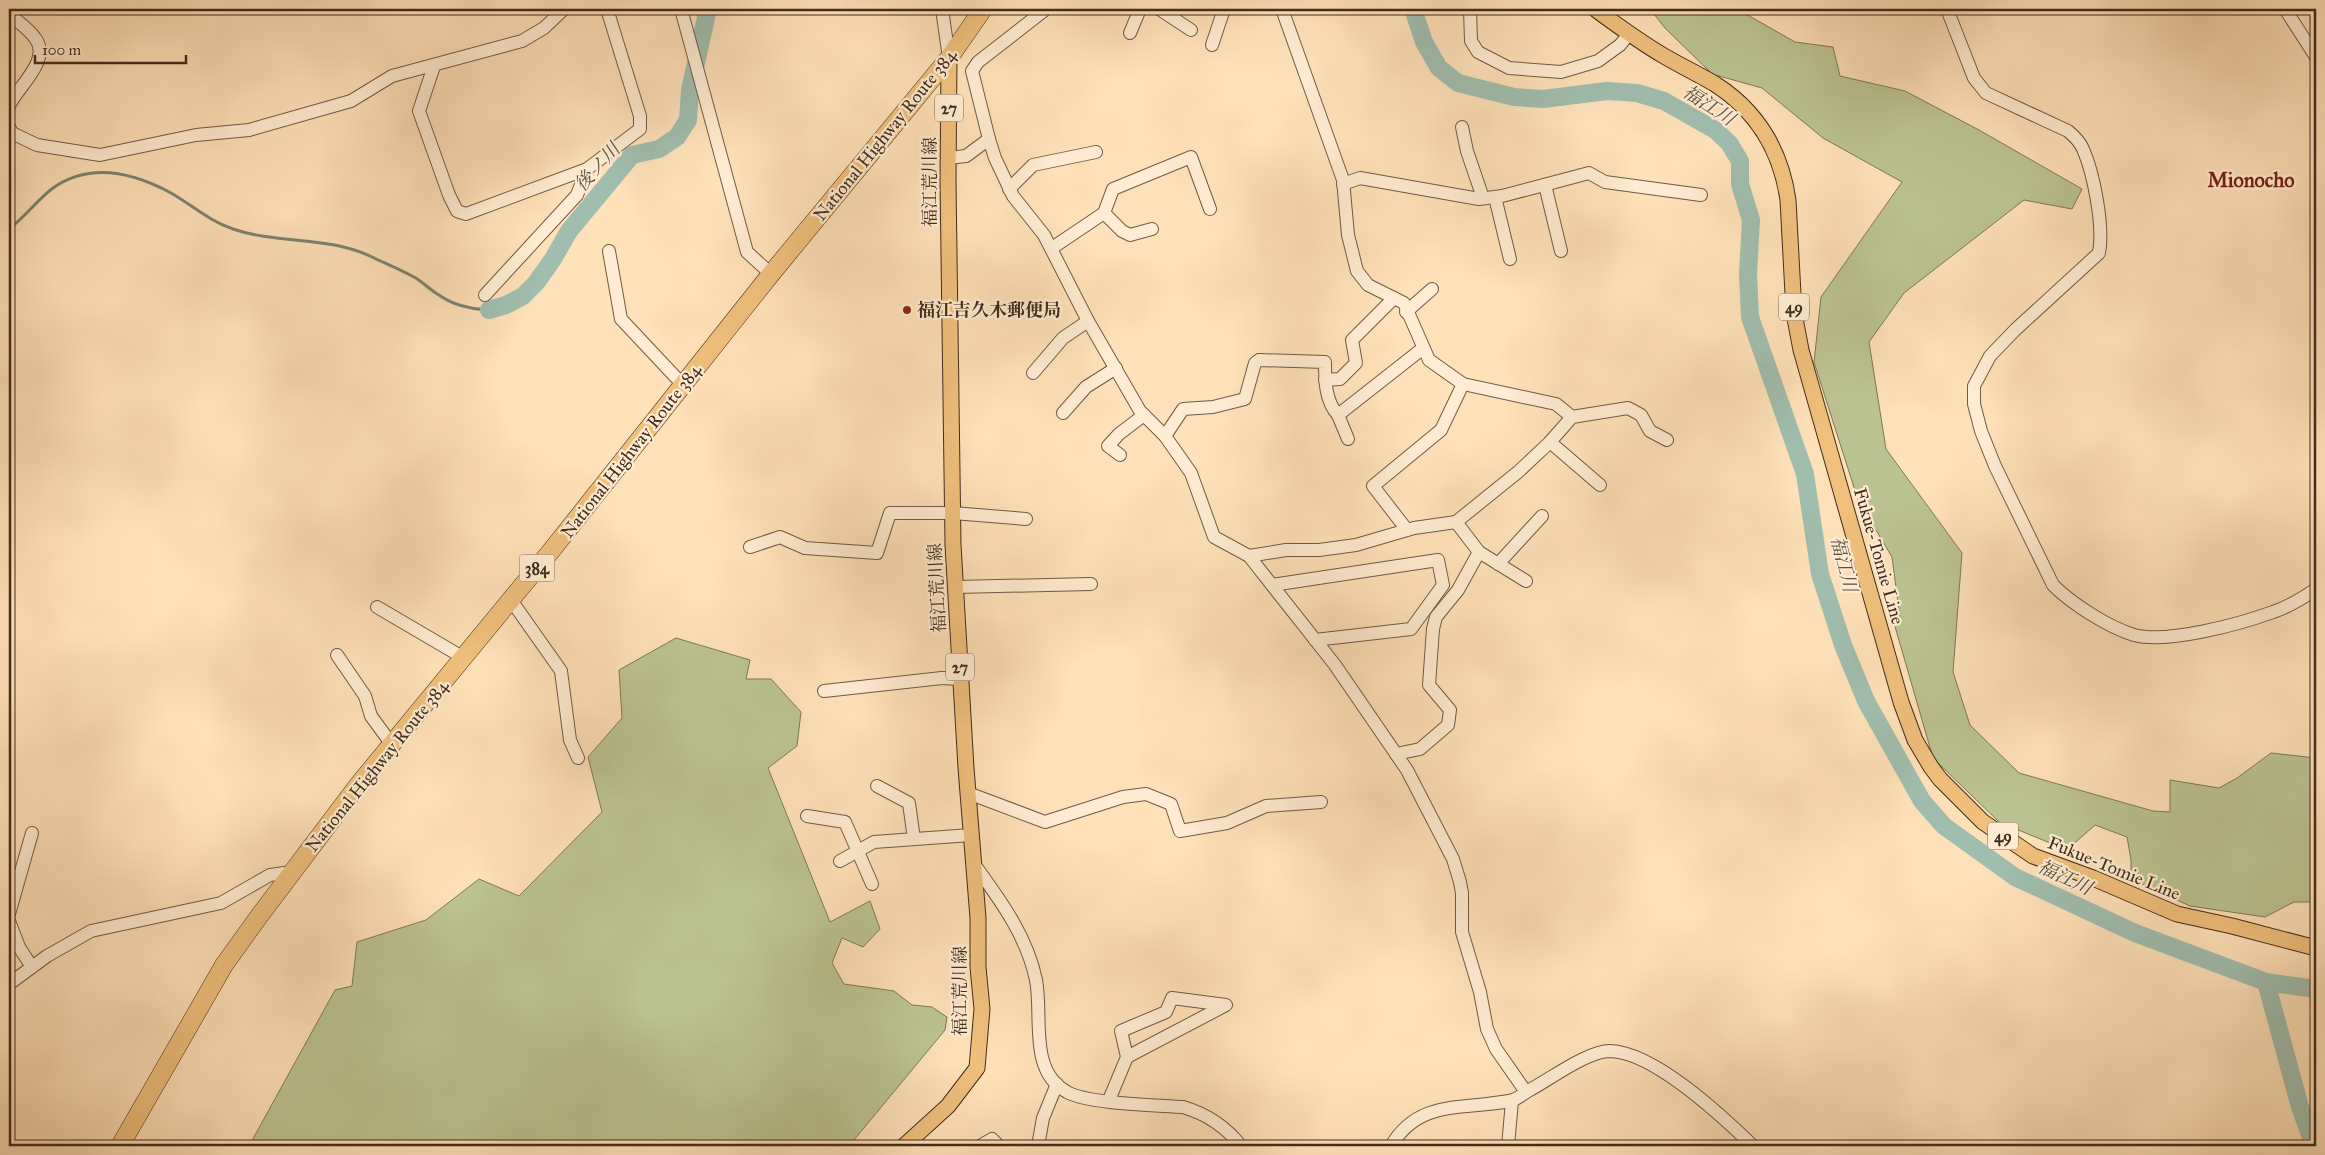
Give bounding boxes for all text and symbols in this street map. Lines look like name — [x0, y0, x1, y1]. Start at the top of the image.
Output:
scale bar — [35, 32, 186, 64]
text: 100 m — [42, 41, 82, 59]
street label: National Highway Route 384 — [809, 44, 963, 226]
water label: 福江川 — [1679, 80, 1741, 131]
road number: 27 — [935, 95, 963, 122]
water label: 後ノ川 — [569, 137, 626, 196]
street label: 福江荒川線 — [919, 137, 941, 227]
district label: Mionocho — [2207, 168, 2295, 192]
road number: 49 — [1779, 294, 1809, 320]
place label: 福江吉久木郵便局 — [917, 299, 1061, 321]
marker: 福江吉久木郵便局 — [901, 304, 913, 316]
street label: National Highway Route 384 — [556, 359, 707, 543]
street label: Fukue-Tomie Line — [1849, 485, 1909, 627]
water label: 福江川 — [1826, 534, 1863, 596]
street label: 福江荒川線 — [924, 542, 950, 634]
road number: 384 — [520, 554, 554, 582]
road number: 27 — [946, 654, 974, 680]
street label: National Highway Route 384 — [301, 675, 455, 857]
road number: 49 — [1988, 822, 2018, 849]
street label: Fukue-Tomie Line — [2045, 831, 2183, 905]
water label: 福江川 — [2034, 855, 2097, 900]
street label: 福江荒川線 — [949, 946, 971, 1036]

